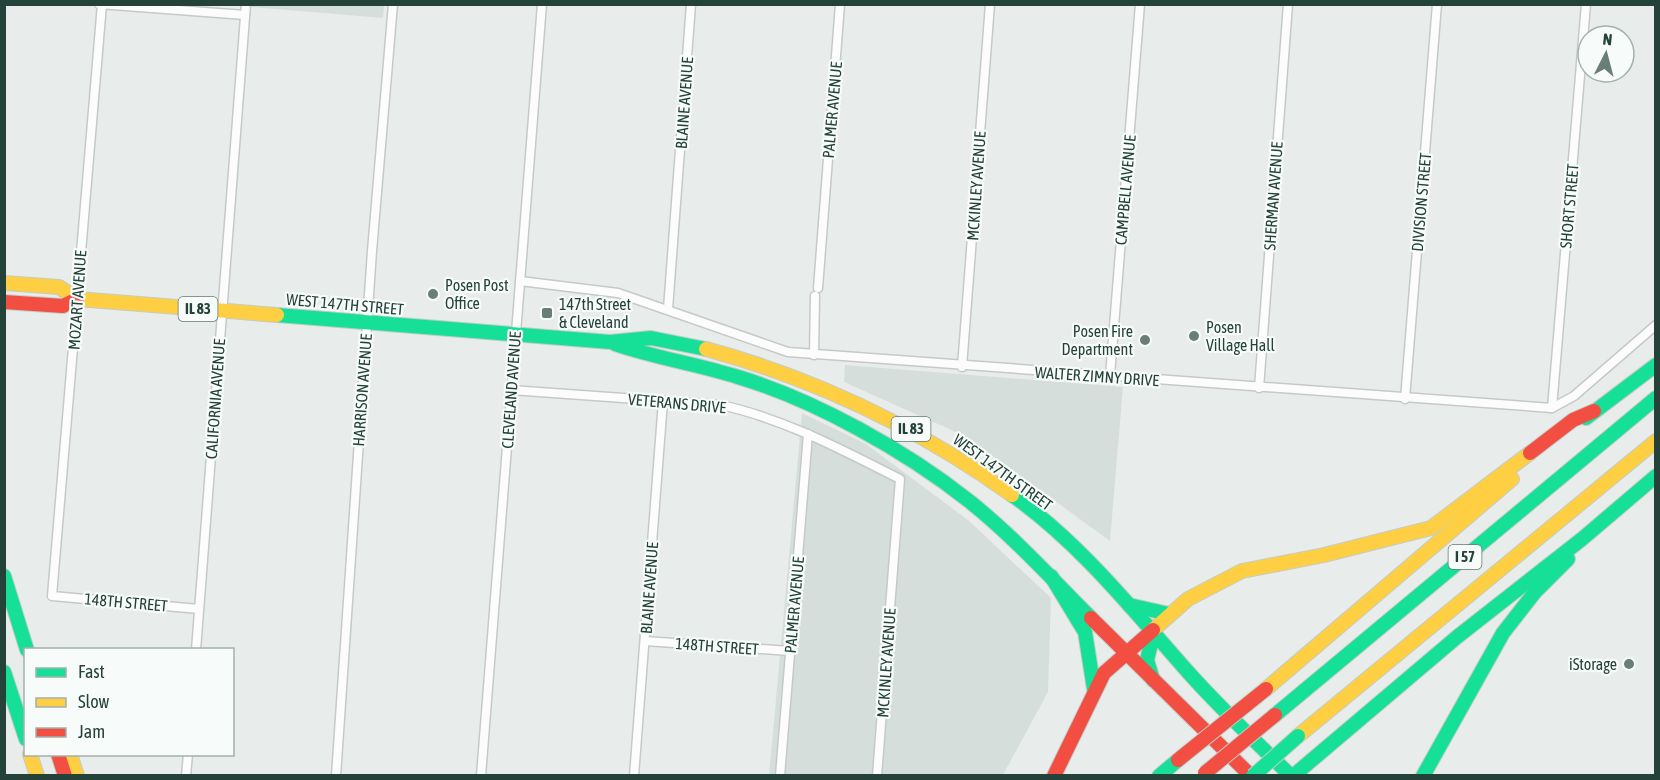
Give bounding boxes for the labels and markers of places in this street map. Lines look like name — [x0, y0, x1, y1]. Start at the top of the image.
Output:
place label: Posen Post Office — [445, 276, 509, 312]
marker: Posen Post Office — [426, 287, 440, 301]
place label: 147th Street & Cleveland — [559, 295, 632, 331]
marker: 147th Street & Cleveland — [540, 306, 554, 320]
place label: Posen Village Hall — [1206, 318, 1275, 355]
place label: Posen Fire Department — [1061, 322, 1133, 359]
marker: Posen Village Hall — [1187, 329, 1201, 343]
marker: Posen Fire Department — [1138, 333, 1152, 347]
place label: iStorage — [1569, 655, 1617, 674]
marker: iStorage — [1622, 657, 1636, 671]

